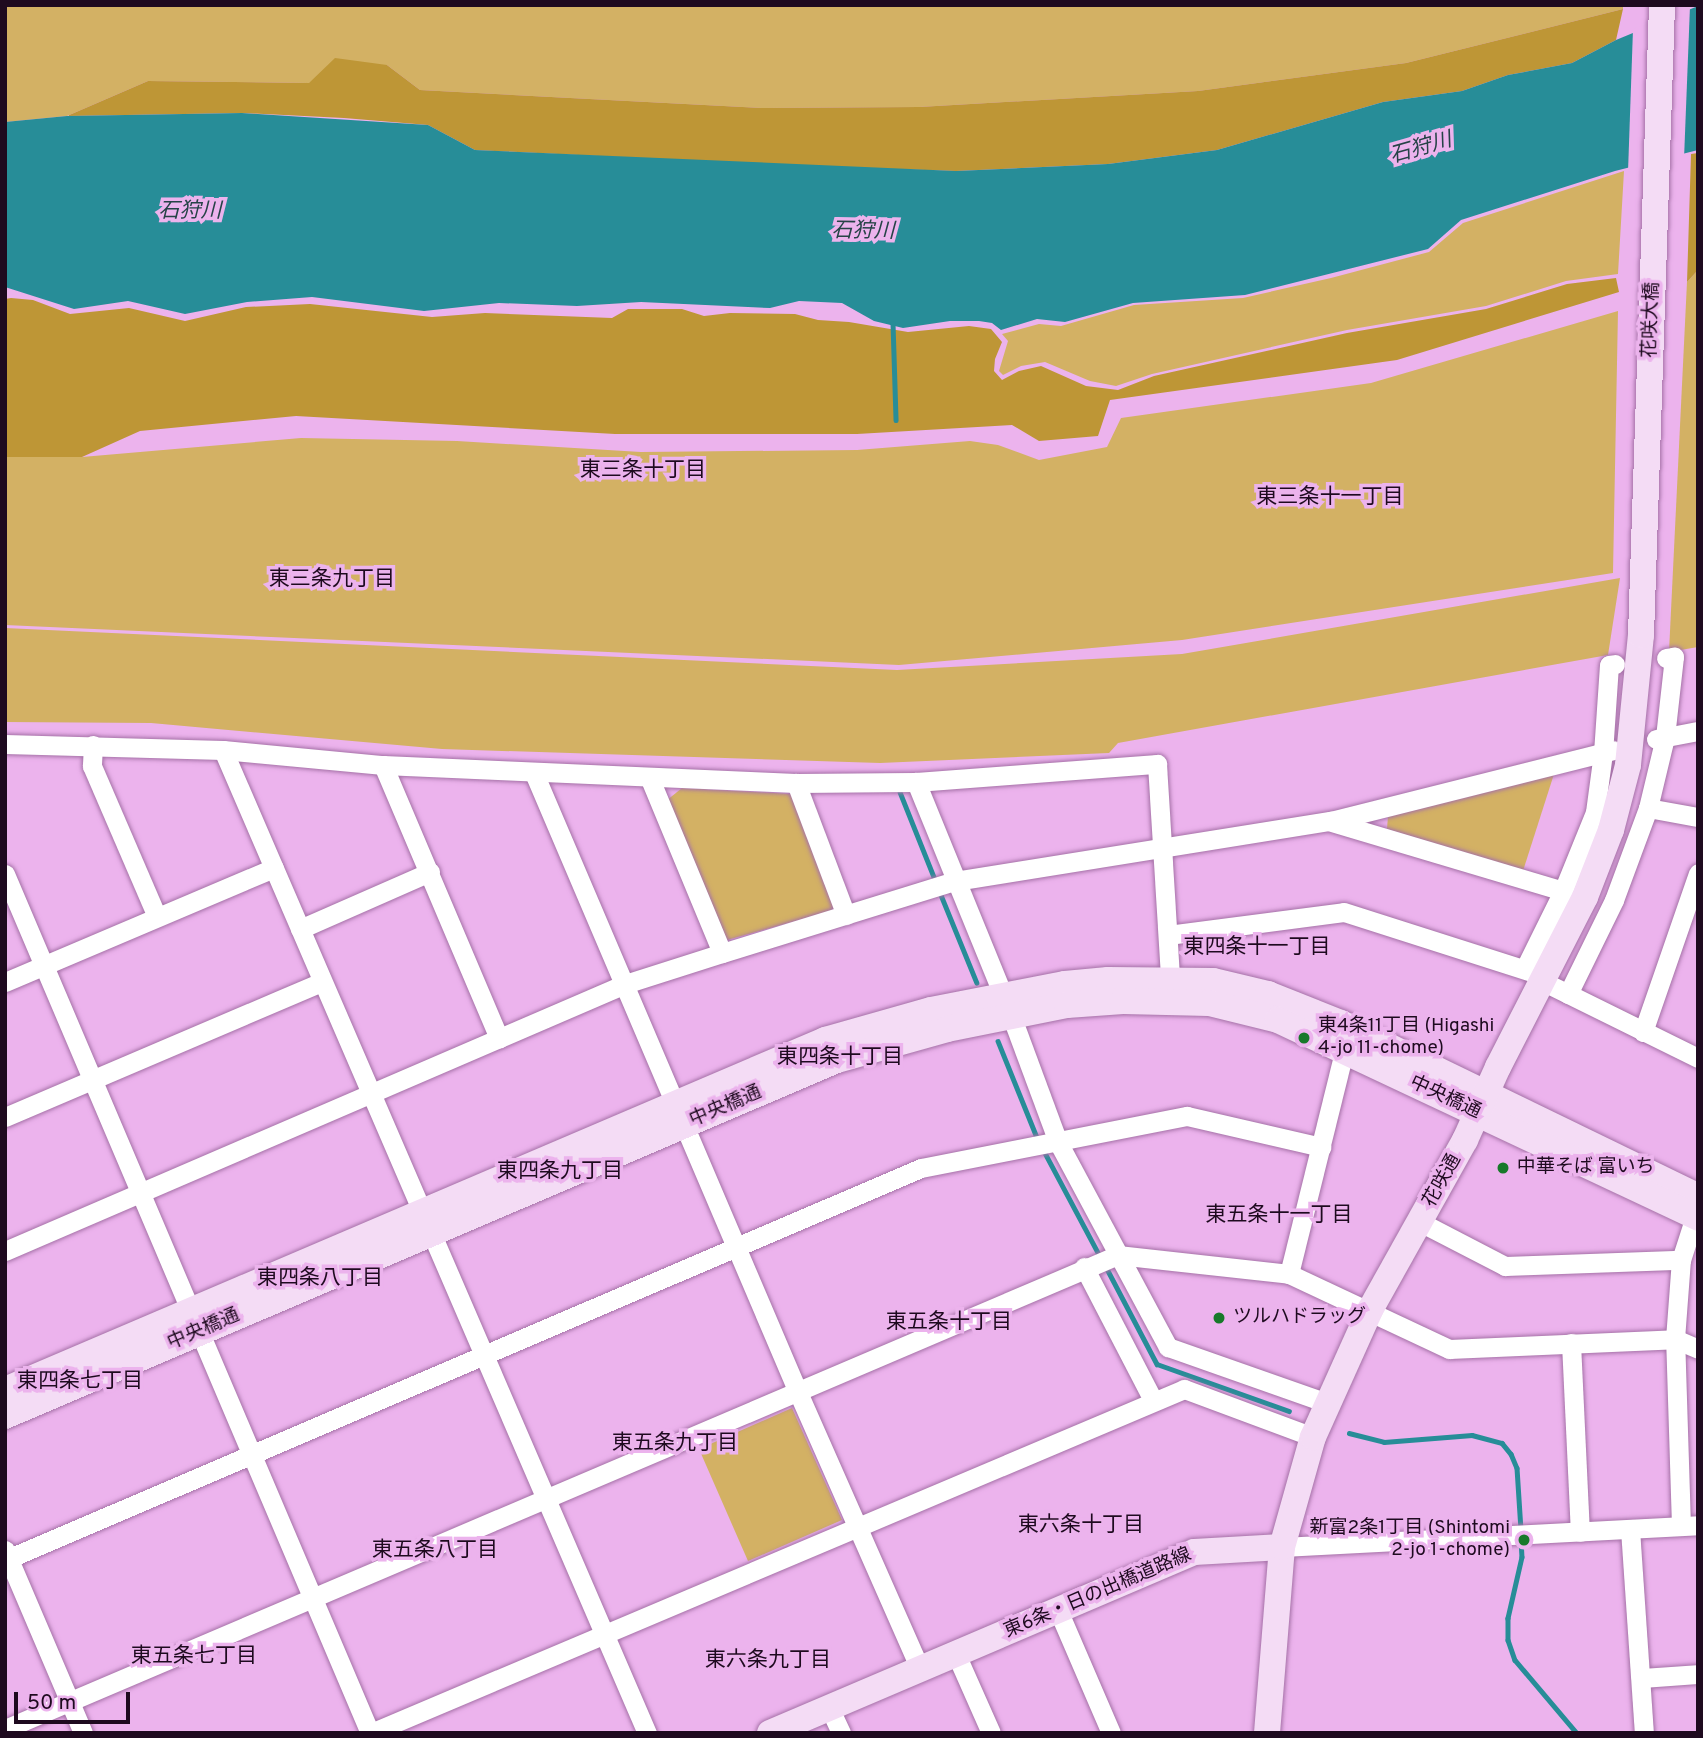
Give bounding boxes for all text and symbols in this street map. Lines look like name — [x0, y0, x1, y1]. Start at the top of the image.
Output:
water label: 石狩川 — [1387, 128, 1455, 170]
water label: 石狩川 — [159, 199, 221, 225]
water label: 石狩川 — [831, 219, 895, 245]
street label: 花咲大橋 — [1639, 282, 1665, 358]
district label: 東三条十丁目 — [580, 458, 706, 484]
district label: 東三条十一丁目 — [1257, 485, 1403, 511]
district label: 東三条九丁目 — [269, 567, 395, 593]
district label: 東四条十一丁目 — [1184, 935, 1330, 961]
place label: 東4条11丁目 (Higashi 4-jo 11-chome) — [1318, 1016, 1494, 1060]
marker: 東4条11丁目 (Higashi 4-jo 11-chome) — [1296, 1030, 1312, 1046]
district label: 東四条十丁目 — [777, 1045, 903, 1071]
street label: 中央橋通 — [1406, 1072, 1484, 1124]
street label: 中央橋通 — [687, 1082, 765, 1132]
street label: 花咲通 — [1419, 1151, 1467, 1211]
place label: 中華そば 富いち — [1517, 1157, 1654, 1179]
district label: 東四条九丁目 — [497, 1159, 623, 1185]
marker: 中華そば 富いち — [1495, 1160, 1511, 1176]
district label: 東五条十一丁目 — [1206, 1203, 1352, 1229]
district label: 東四条八丁目 — [257, 1266, 383, 1292]
street label: 中央橋通 — [165, 1305, 243, 1355]
place label: ツルハドラッグ — [1233, 1307, 1366, 1329]
district label: 東五条十丁目 — [886, 1310, 1012, 1336]
marker: ツルハドラッグ — [1211, 1310, 1227, 1326]
district label: 東四条七丁目 — [17, 1369, 143, 1395]
district label: 東五条九丁目 — [612, 1431, 738, 1457]
district label: 東六条十丁目 — [1018, 1513, 1144, 1539]
place label: 新富2条1丁目 (Shintomi 2-jo 1-chome) — [1310, 1518, 1510, 1562]
marker: 新富2条1丁目 (Shintomi 2-jo 1-chome) — [1516, 1532, 1532, 1548]
district label: 東五条八丁目 — [372, 1538, 498, 1564]
street label: 東6条・日の出橋道路線 — [1001, 1544, 1195, 1644]
district label: 東五条七丁目 — [131, 1644, 257, 1670]
district label: 東六条九丁目 — [705, 1648, 831, 1674]
scale bar — [18, 1678, 133, 1722]
text: 50 m — [27, 1690, 76, 1717]

